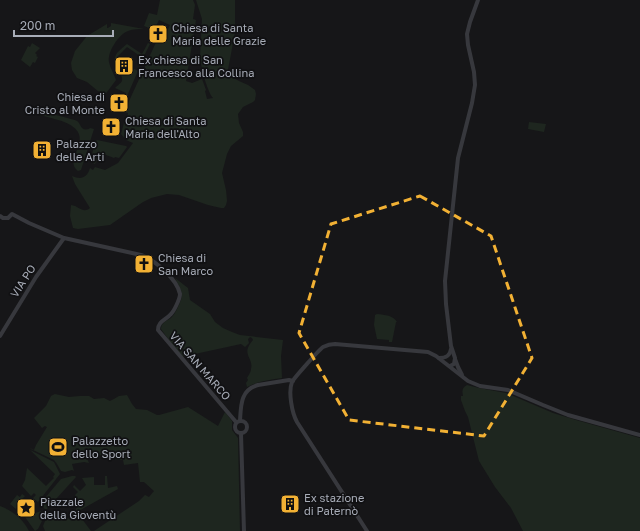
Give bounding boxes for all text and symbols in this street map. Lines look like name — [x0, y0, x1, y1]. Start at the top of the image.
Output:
scale bar — [14, 12, 113, 38]
text: 200 m — [20, 18, 55, 33]
place label: Chiesa di Santa Maria delle Grazie — [172, 21, 266, 47]
church icon: Chiesa di Santa Maria delle Grazie — [147, 23, 169, 45]
place label: Ex chiesa di San Francesco alla Collina — [138, 53, 255, 79]
building icon: Ex chiesa di San Francesco alla Collina — [113, 55, 135, 77]
place label: Chiesa di Cristo al Monte — [25, 90, 105, 116]
church icon: Chiesa di Cristo al Monte — [108, 92, 130, 114]
place label: Chiesa di Santa Maria dell'Alto — [125, 114, 206, 140]
church icon: Chiesa di Santa Maria dell'Alto — [100, 116, 122, 138]
place label: Palazzo delle Arti — [56, 137, 104, 163]
building icon: Palazzo delle Arti — [31, 139, 53, 161]
place label: Chiesa di San Marco — [158, 251, 214, 277]
church icon: Chiesa di San Marco — [133, 253, 155, 275]
street label: VIA PO — [7, 262, 38, 299]
street label: VIA SAN MARCO — [167, 329, 234, 403]
place label: Palazzetto dello Sport — [72, 434, 131, 460]
sports icon: Palazzetto dello Sport — [47, 436, 69, 458]
place label: Ex stazione di Paternò — [304, 491, 364, 517]
building icon: Ex stazione di Paternò — [279, 493, 301, 515]
place label: Piazzale della Gioventù — [40, 495, 116, 521]
place icon: Piazzale della Gioventù — [15, 497, 37, 519]

